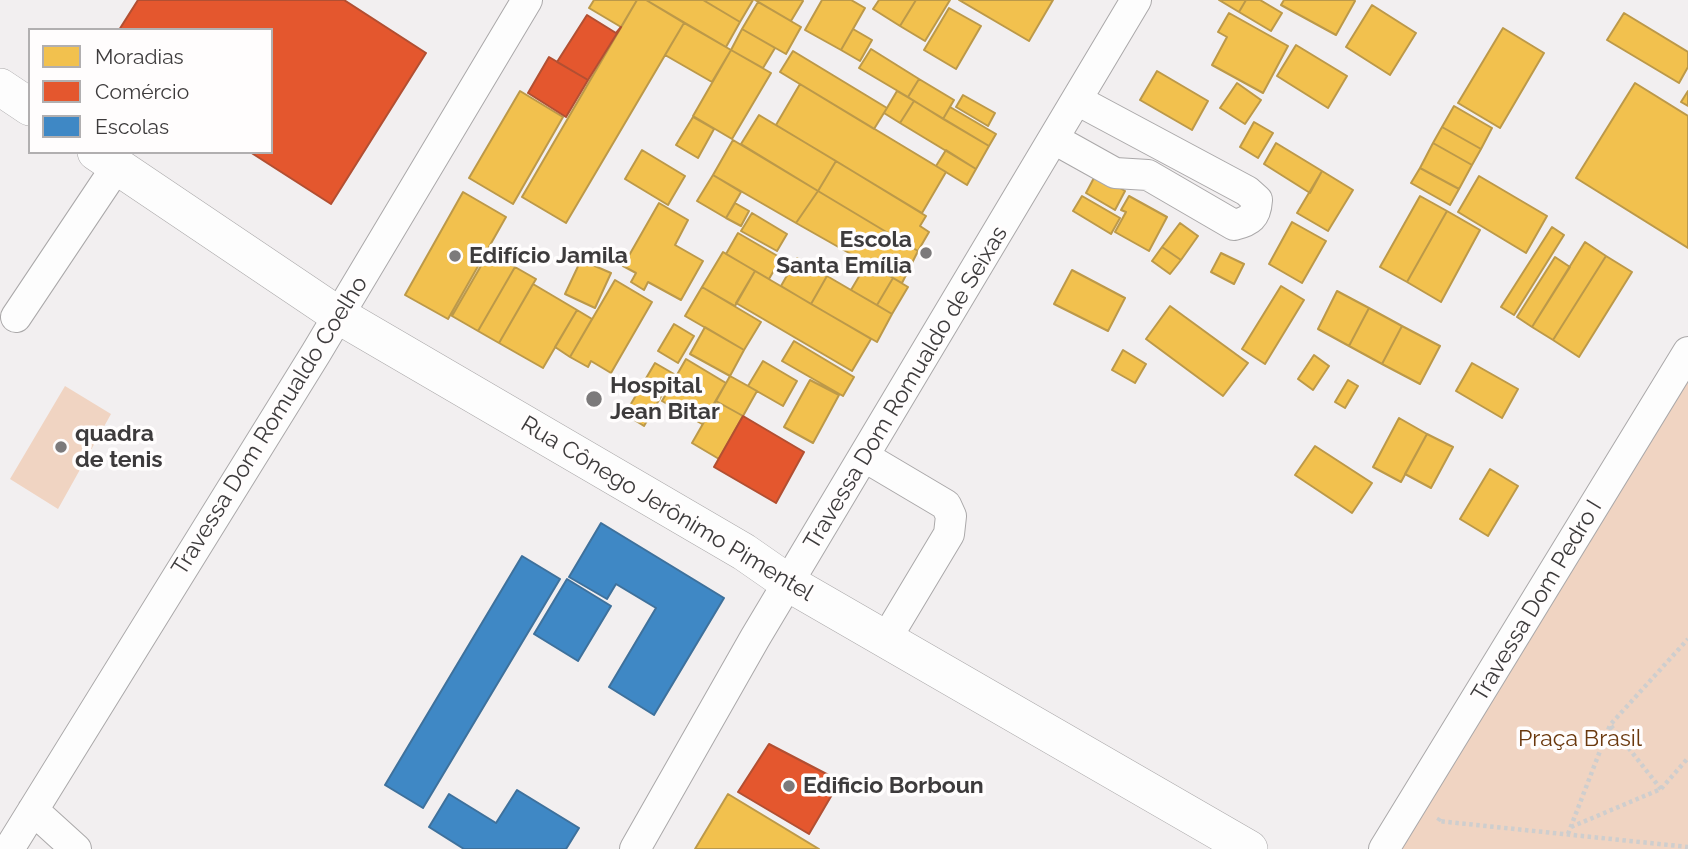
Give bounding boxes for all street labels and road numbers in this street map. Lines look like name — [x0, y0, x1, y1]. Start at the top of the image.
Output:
street label: Travessa Dom Romualdo de Seixas — [798, 221, 1014, 555]
street label: Travessa Dom Romualdo Coelho — [166, 271, 374, 581]
street label: Rua Cônego Jerônimo Pimentel — [516, 411, 818, 607]
street label: Travessa Dom Pedro I — [1466, 495, 1608, 707]

